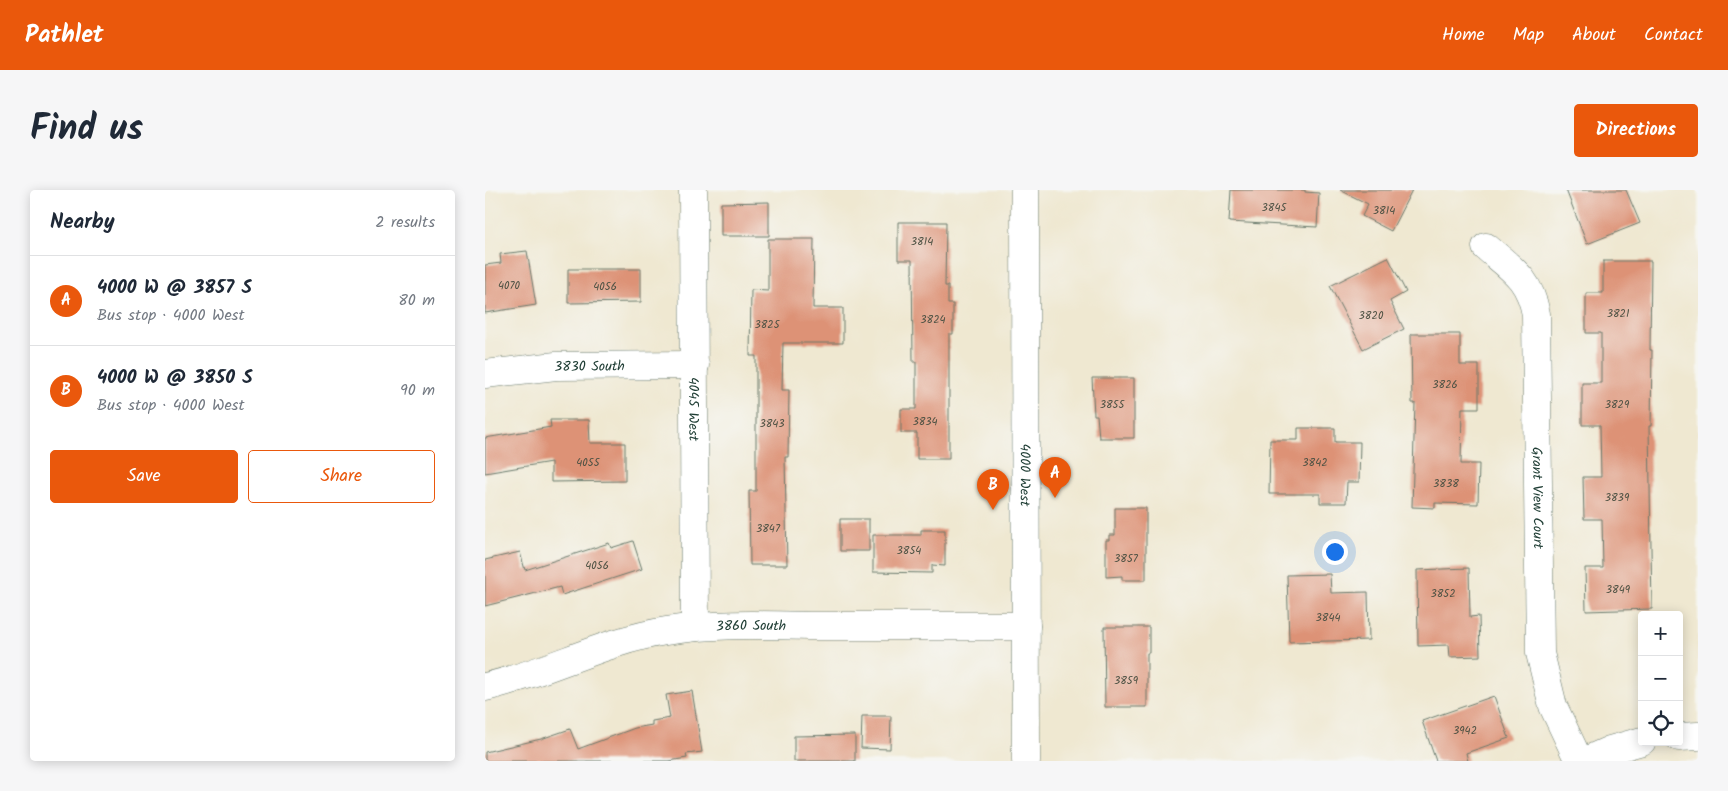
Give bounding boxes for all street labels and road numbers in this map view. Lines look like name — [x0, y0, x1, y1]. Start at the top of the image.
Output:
street label: 3830 South — [554, 356, 625, 378]
street label: 4045 West — [682, 377, 704, 442]
street label: 4000 West — [1013, 443, 1036, 507]
street label: Grant View Court — [1526, 447, 1549, 550]
street label: 3860 South — [715, 615, 786, 638]

